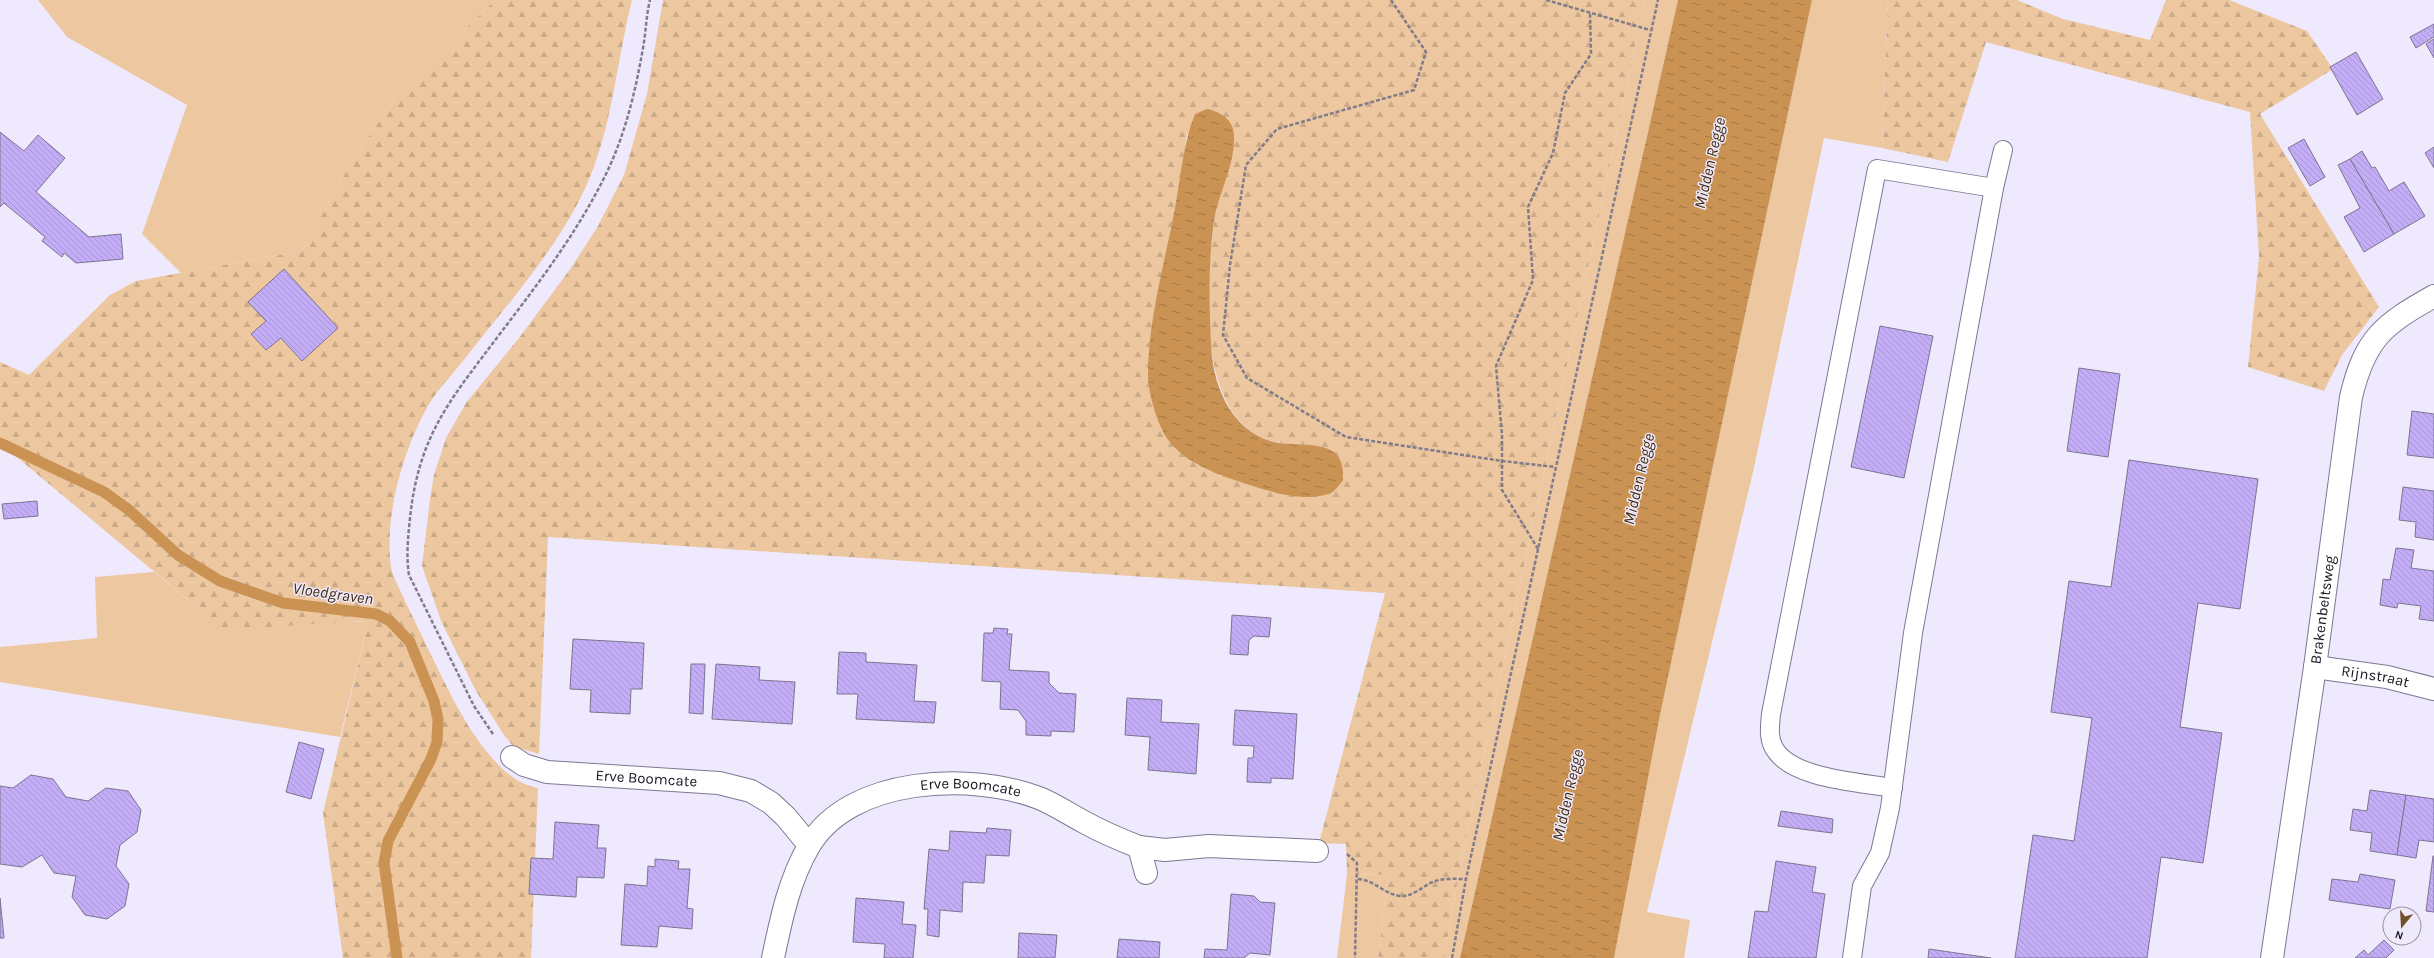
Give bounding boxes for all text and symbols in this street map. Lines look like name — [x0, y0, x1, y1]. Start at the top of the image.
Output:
water label: Midden Regge — [1690, 115, 1729, 211]
water label: Midden Regge — [1619, 431, 1658, 527]
street label: Brakenbeltsweg — [2306, 554, 2339, 665]
water label: Vloedgraven — [292, 578, 374, 609]
street label: Rijnstraat — [2340, 662, 2411, 691]
water label: Midden Regge — [1548, 747, 1587, 843]
street label: Erve Boomcate — [595, 766, 698, 791]
street label: Erve Boomcate — [919, 774, 1023, 801]
north arrow — [2382, 906, 2422, 946]
text: N — [2393, 928, 2405, 942]

